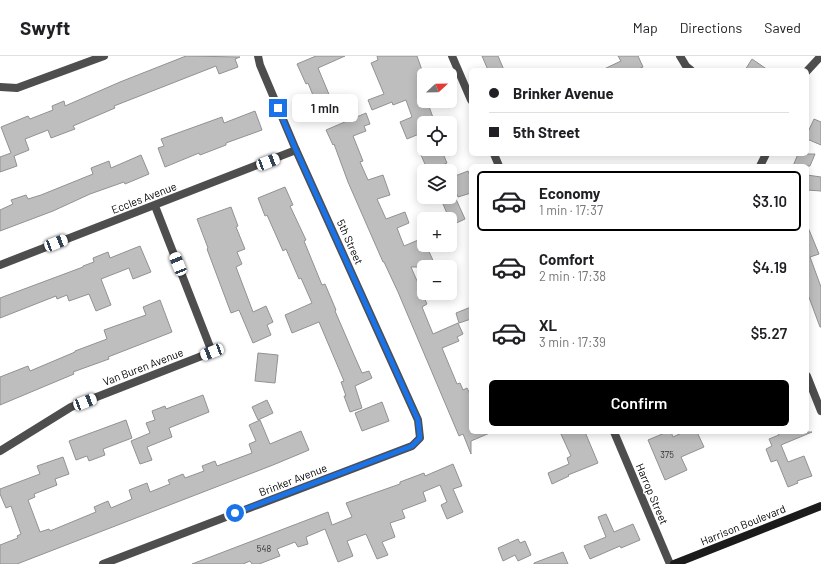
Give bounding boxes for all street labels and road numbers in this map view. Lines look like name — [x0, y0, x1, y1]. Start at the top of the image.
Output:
street label: Eccles Avenue — [109, 179, 178, 216]
street label: 5th Street — [335, 217, 366, 266]
street label: Van Buren Avenue — [101, 345, 185, 388]
street label: Brinker Avenue — [257, 461, 329, 498]
street label: Harrop Street — [634, 461, 671, 526]
street label: Harrison Boulevard — [698, 502, 787, 548]

